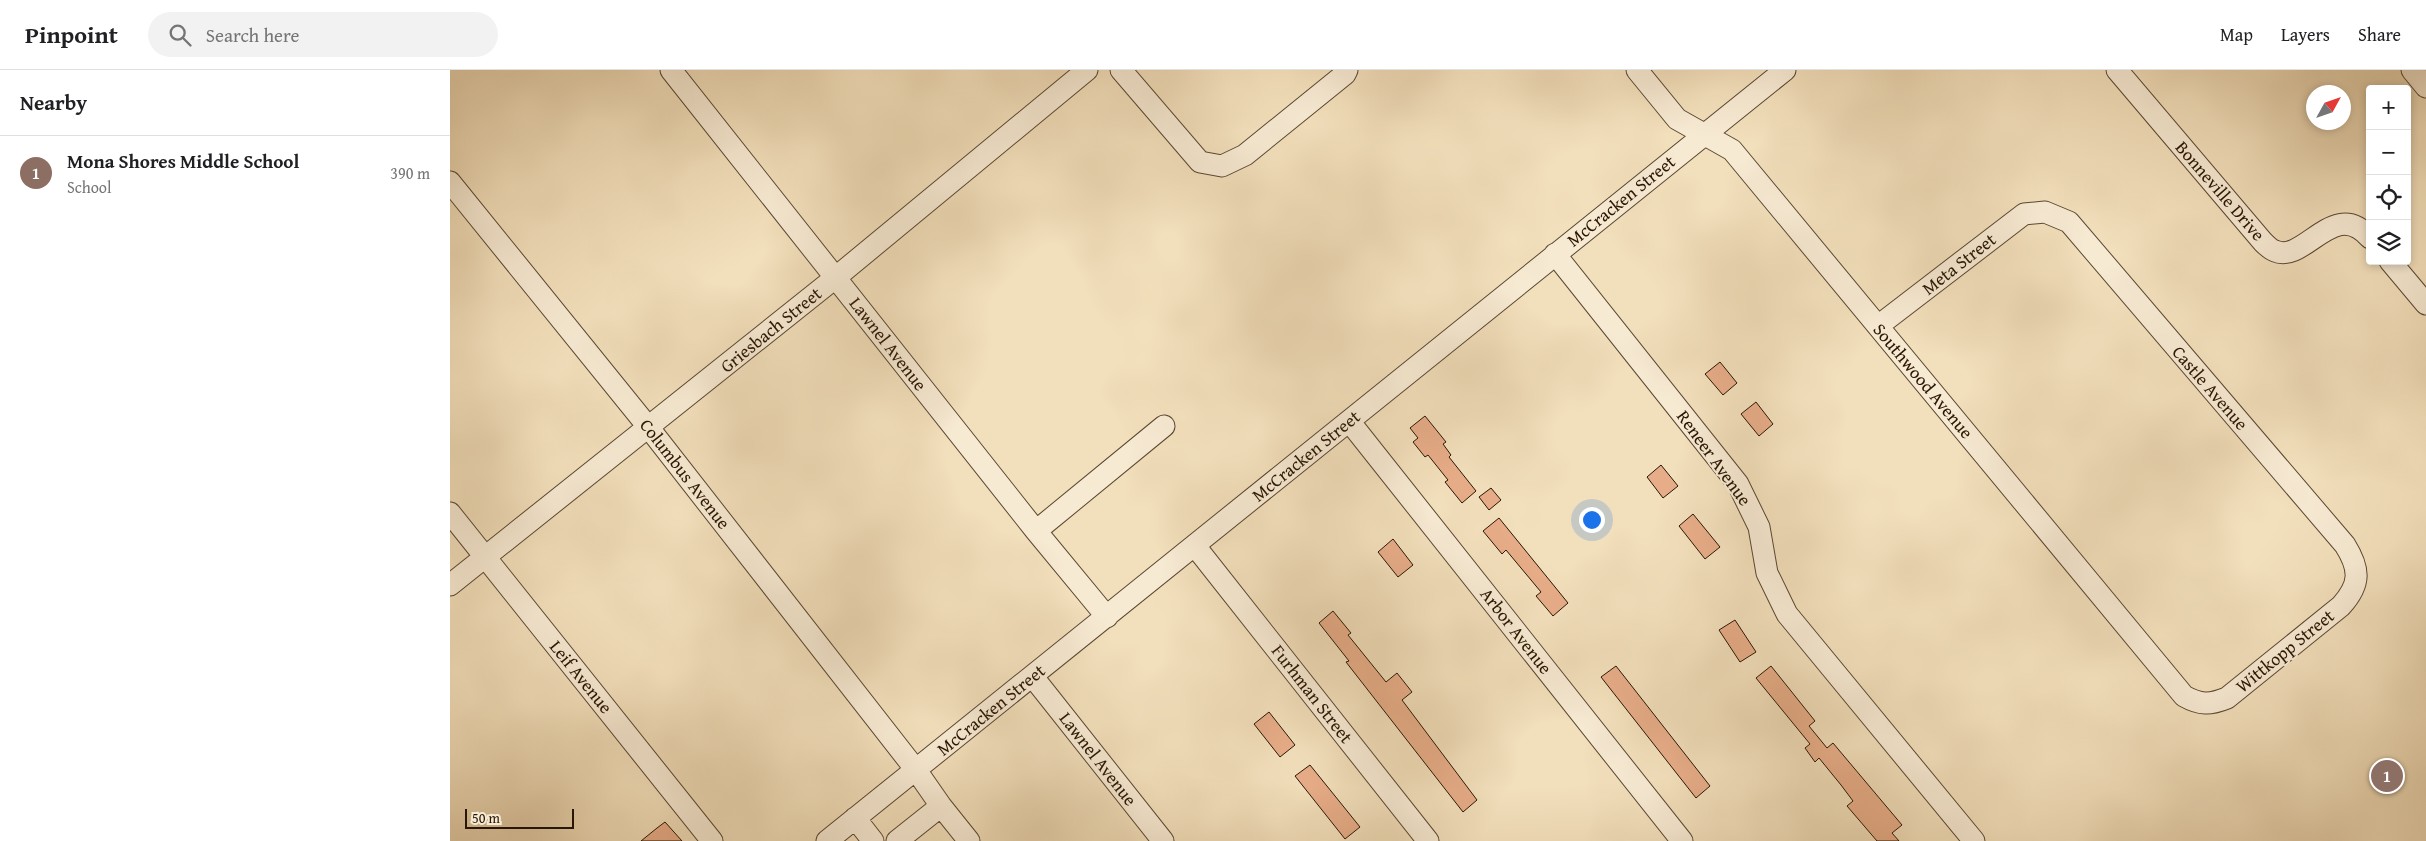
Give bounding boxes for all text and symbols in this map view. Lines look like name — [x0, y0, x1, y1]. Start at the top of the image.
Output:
search box — [148, 12, 498, 57]
text: Pinpoint — [25, 17, 118, 52]
icon: search — [166, 21, 194, 49]
text: Search here — [206, 21, 299, 49]
text: Map — [2220, 21, 2253, 48]
text: Layers — [2281, 21, 2330, 48]
text: Share — [2358, 21, 2401, 48]
north arrow — [2306, 85, 2351, 130]
map controls — [2366, 85, 2411, 265]
button: + — [2366, 85, 2411, 130]
text: Nearby — [20, 87, 87, 118]
button: − — [2366, 130, 2411, 175]
street label: Bonneville Drive — [2169, 135, 2272, 247]
text: Mona Shores Middle School — [67, 147, 299, 175]
street label: McCracken Street — [1561, 148, 1681, 253]
text: 1 — [32, 161, 40, 185]
text: 390 m — [390, 161, 430, 185]
text: School — [67, 175, 111, 199]
button: locate — [2366, 175, 2411, 220]
button: layers — [2366, 220, 2411, 265]
street label: Meta Street — [1916, 226, 2002, 301]
street label: Griesbach Street — [714, 280, 828, 379]
street label: Lawnel Avenue — [843, 291, 934, 396]
street label: Southwood Avenue — [1867, 317, 1980, 444]
street label: Castle Avenue — [2166, 339, 2255, 436]
street label: McCracken Street — [1246, 403, 1366, 508]
street label: Reneer Avenue — [1670, 404, 1758, 511]
street label: Columbus Avenue — [634, 413, 737, 535]
your location — [1579, 507, 1605, 533]
street label: Arbor Avenue — [1474, 582, 1559, 680]
street label: Wittkopp Street — [2230, 602, 2340, 699]
street label: Leif Avenue — [543, 634, 619, 719]
street label: Furhman Street — [1265, 639, 1360, 749]
street label: McCracken Street — [931, 657, 1051, 762]
street label: Lawnel Avenue — [1053, 706, 1144, 811]
pin: 1 — [2371, 757, 2403, 795]
scale bar — [465, 806, 574, 829]
text: 50 m — [472, 808, 500, 828]

